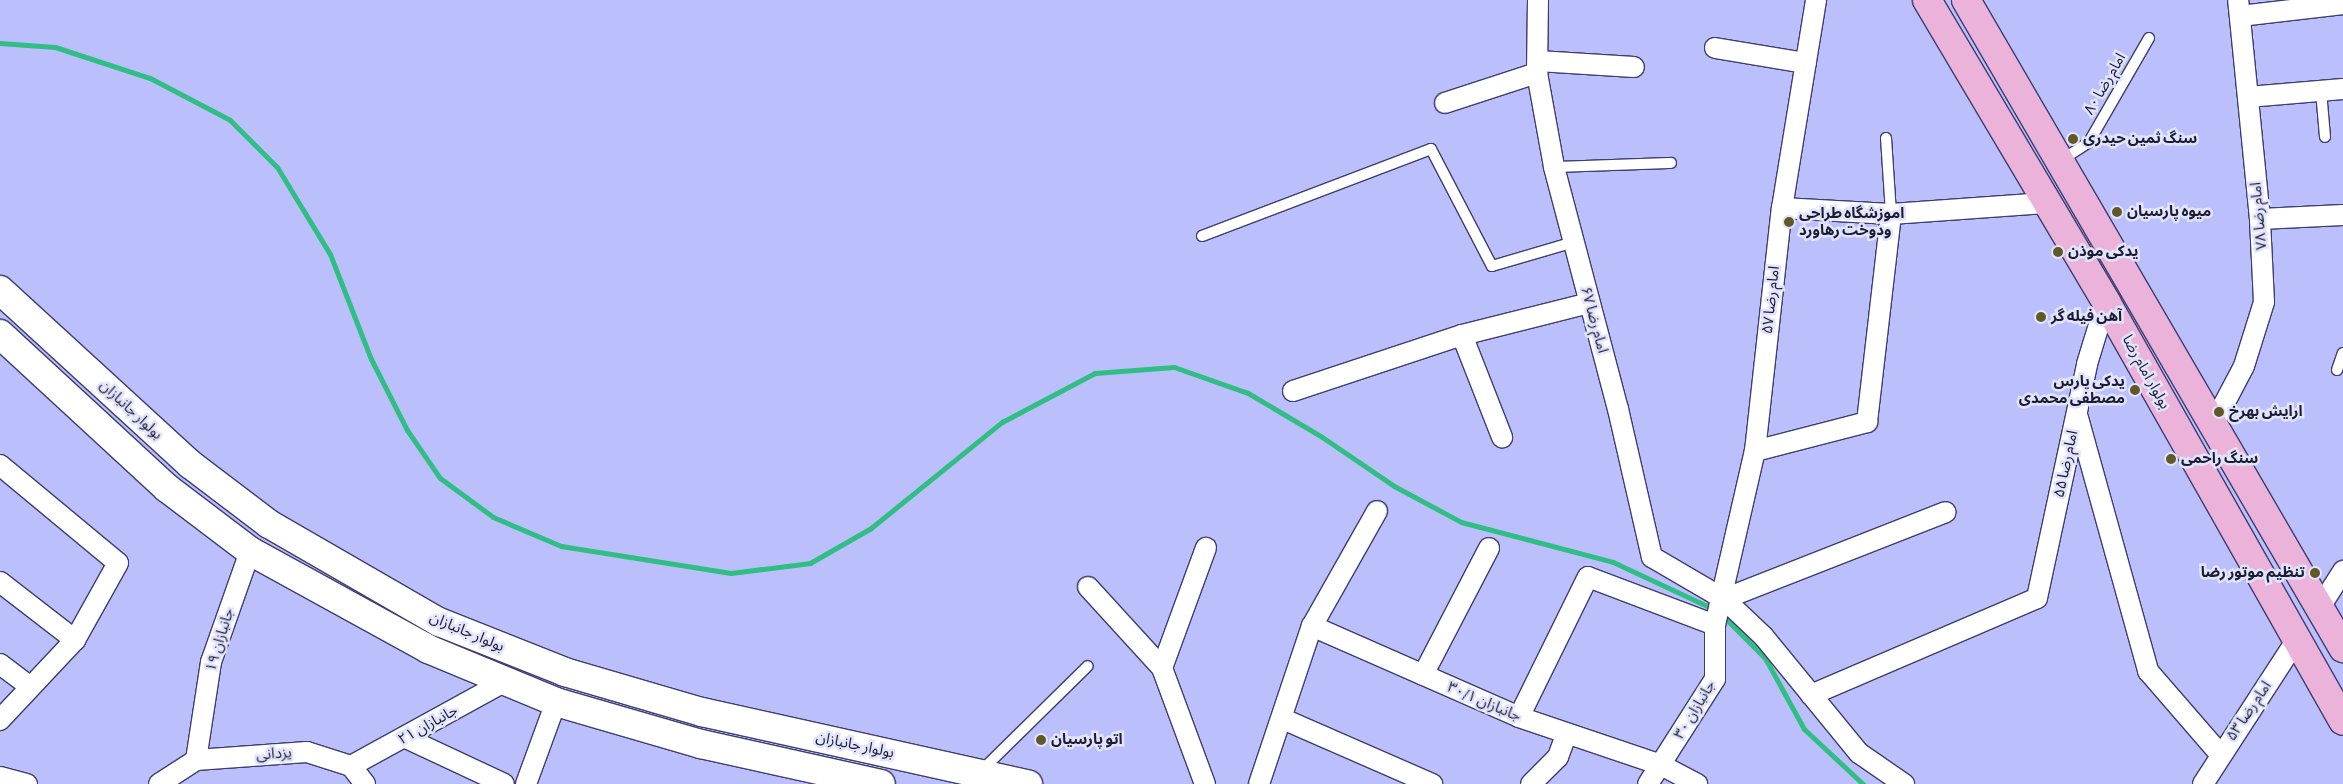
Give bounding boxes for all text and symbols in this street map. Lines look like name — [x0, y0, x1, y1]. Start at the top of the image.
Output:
street label: امام رضا ۸۰ — [2080, 50, 2130, 118]
place label: سنگ ثمین حیدری — [2083, 130, 2197, 148]
marker: سنگ ثمین حیدری — [2067, 133, 2079, 145]
street label: امام رضا ۷۸ — [2247, 181, 2271, 251]
place label: میوه پارسیان — [2127, 203, 2211, 221]
place label: اموزشگاه طراحی ودوخت رهاورد — [1799, 204, 1904, 239]
marker: میوه پارسیان — [2111, 206, 2123, 218]
marker: اموزشگاه طراحی ودوخت رهاورد — [1783, 216, 1795, 228]
place label: یدکی موذن — [2068, 243, 2138, 261]
marker: یدکی موذن — [2052, 246, 2064, 258]
street label: امام رضا ۵۷ — [1758, 265, 1784, 335]
street label: امام رضا ۶۷ — [1576, 285, 1612, 355]
place label: آهن فیله گر — [2051, 308, 2122, 326]
marker: آهن فیله گر — [2035, 311, 2047, 323]
street label: بولوار امام رضا — [2118, 332, 2174, 412]
place label: یدکی پارس مصطفی محمدی — [2019, 372, 2125, 407]
street label: بولوار جانبازان — [96, 376, 166, 444]
marker: یدکی پارس مصطفی محمدی — [2129, 384, 2141, 396]
place label: ارایش بهرخ — [2229, 403, 2303, 421]
marker: ارایش بهرخ — [2213, 406, 2225, 418]
street label: امام رضا ۵۵ — [2050, 429, 2082, 499]
place label: سنگ راحمی — [2181, 450, 2258, 468]
marker: سنگ راحمی — [2165, 453, 2177, 465]
place label: تنظیم موتور رضا — [2201, 564, 2305, 582]
marker: تنظیم موتور رضا — [2309, 567, 2321, 579]
street label: جانبازان ۱۹ — [202, 606, 238, 674]
street label: بولوار جانبازان — [427, 608, 507, 656]
street label: جانبازان ۳۰ — [1670, 677, 1720, 743]
street label: جانبازان ۳۰/۱ — [1444, 678, 1524, 726]
street label: امام رضا ۵۳ — [2222, 678, 2276, 744]
street label: جانبازان ۲۱ — [395, 701, 461, 749]
street label: بولوار جانبازان — [814, 728, 896, 762]
place label: اتو پارسیان — [1051, 731, 1123, 749]
marker: اتو پارسیان — [1035, 734, 1047, 746]
street label: یزدانی — [256, 744, 292, 764]

